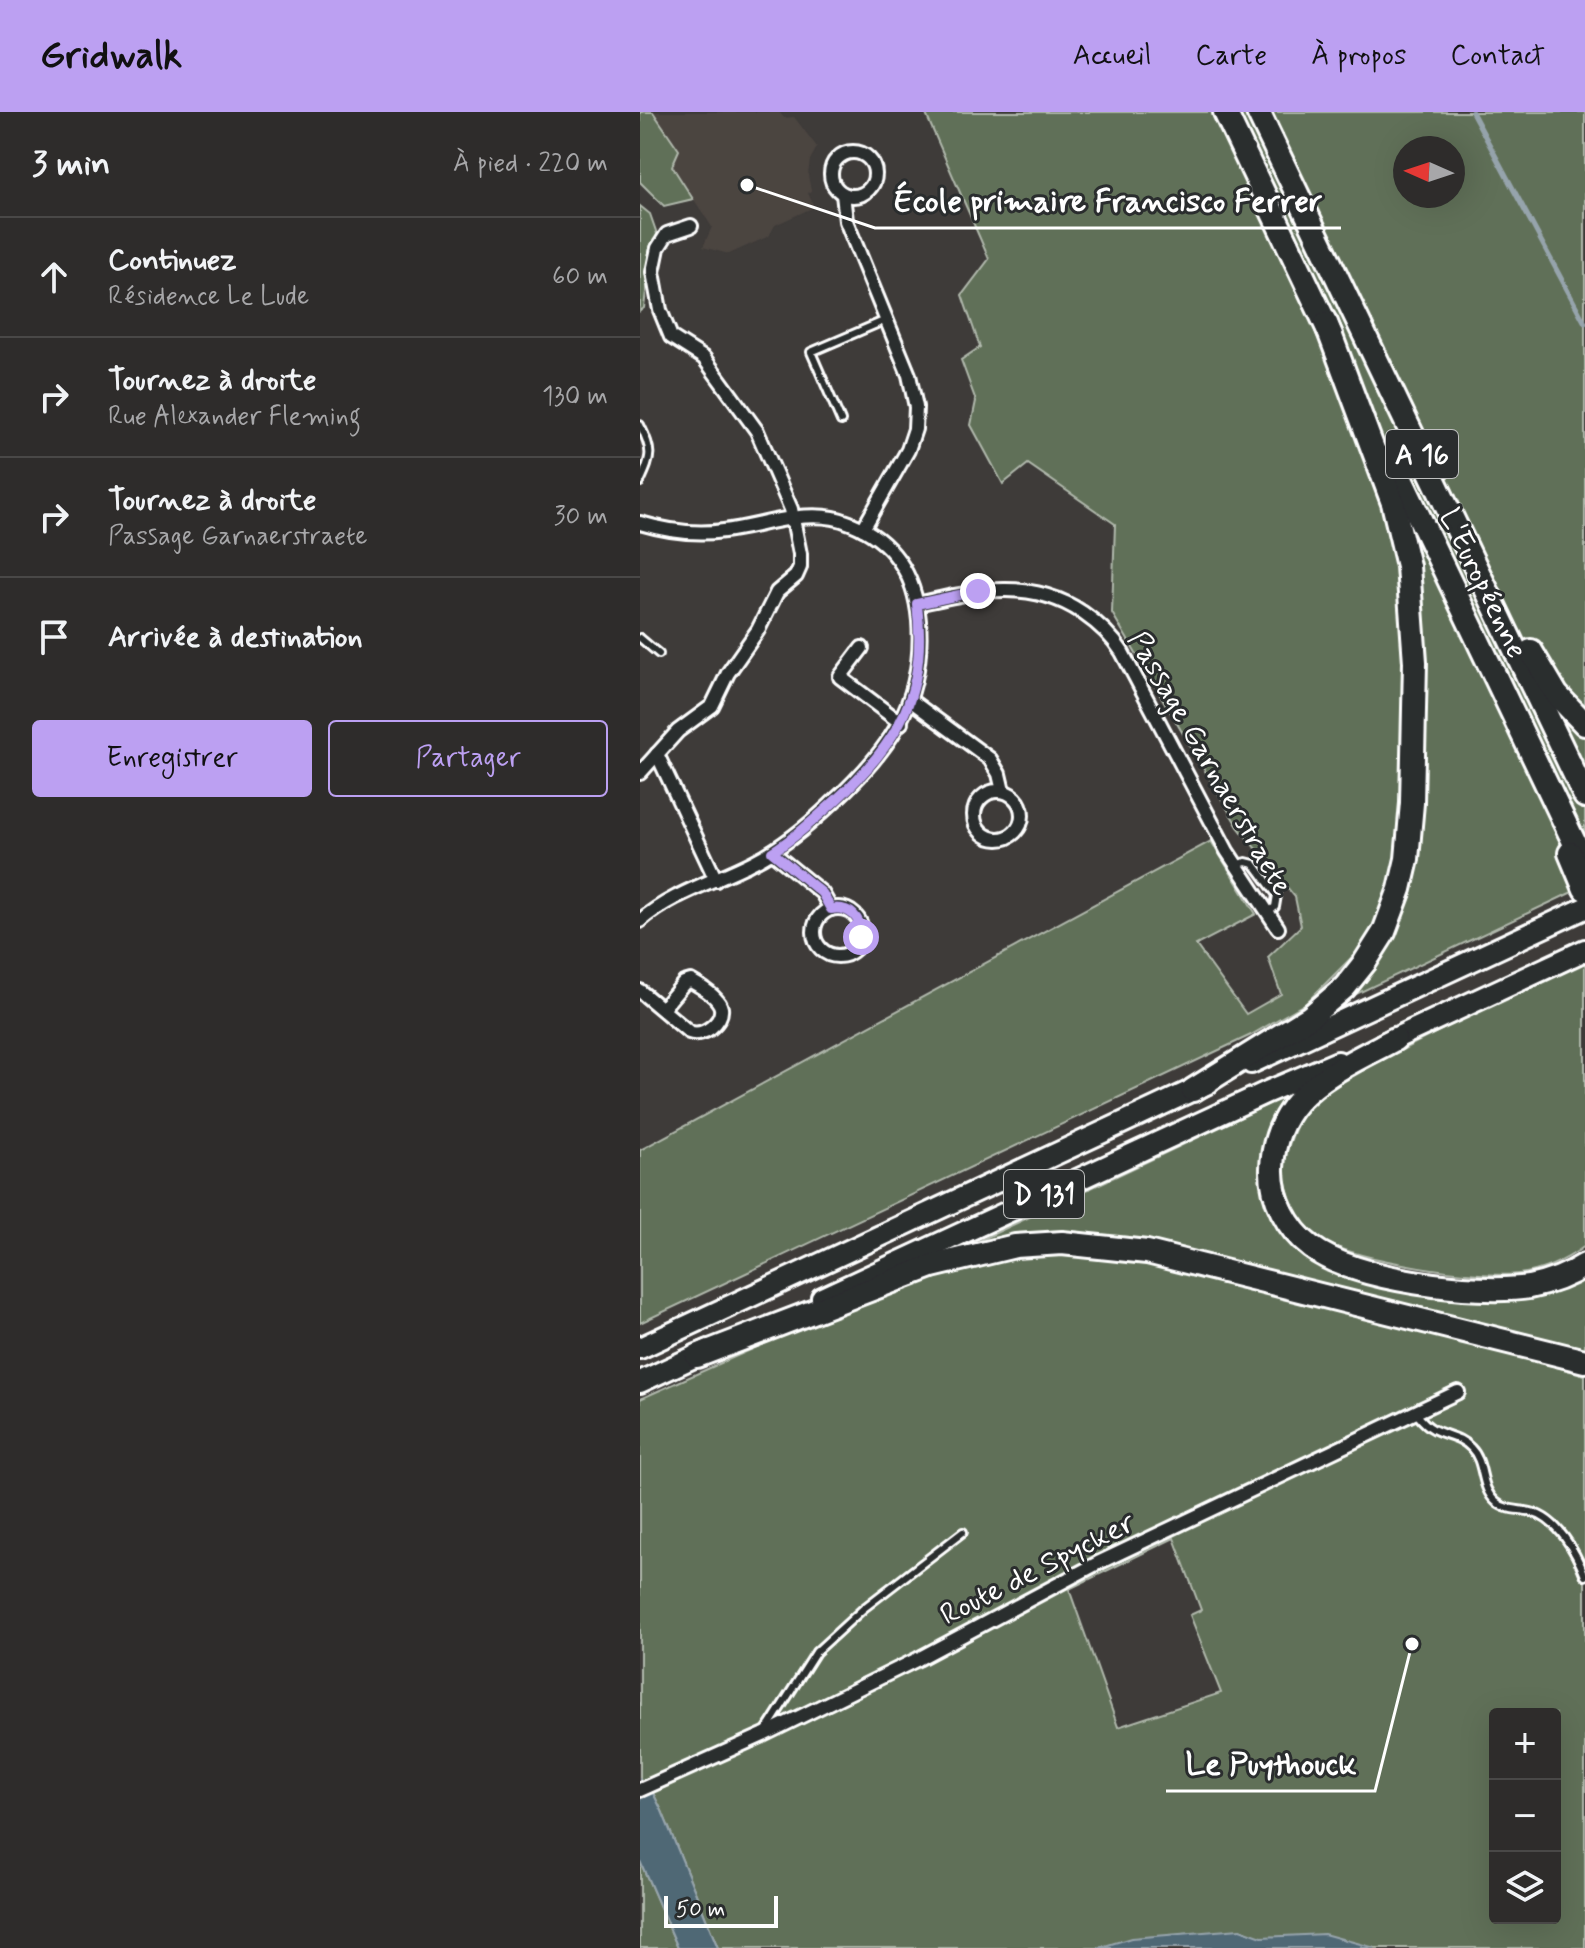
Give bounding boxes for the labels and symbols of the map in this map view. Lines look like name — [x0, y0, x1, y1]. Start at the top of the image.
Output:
north arrow — [1393, 136, 1465, 208]
callout: École primaire Francisco Ferrer — [875, 172, 1341, 228]
text: École primaire Francisco Ferrer — [893, 180, 1323, 223]
road number: A 16 — [1386, 430, 1458, 478]
street label: L'Européenne — [1429, 502, 1536, 665]
route end — [960, 573, 996, 609]
street label: Passage Garnaerstraete — [1118, 624, 1301, 903]
route start — [843, 919, 879, 955]
road number: D 131 — [1004, 1170, 1084, 1218]
street label: Route de Spycker — [934, 1503, 1143, 1635]
callout: Le Puythouck — [1166, 1735, 1375, 1791]
text: Le Puythouck — [1185, 1744, 1357, 1786]
scale bar — [664, 1892, 778, 1928]

